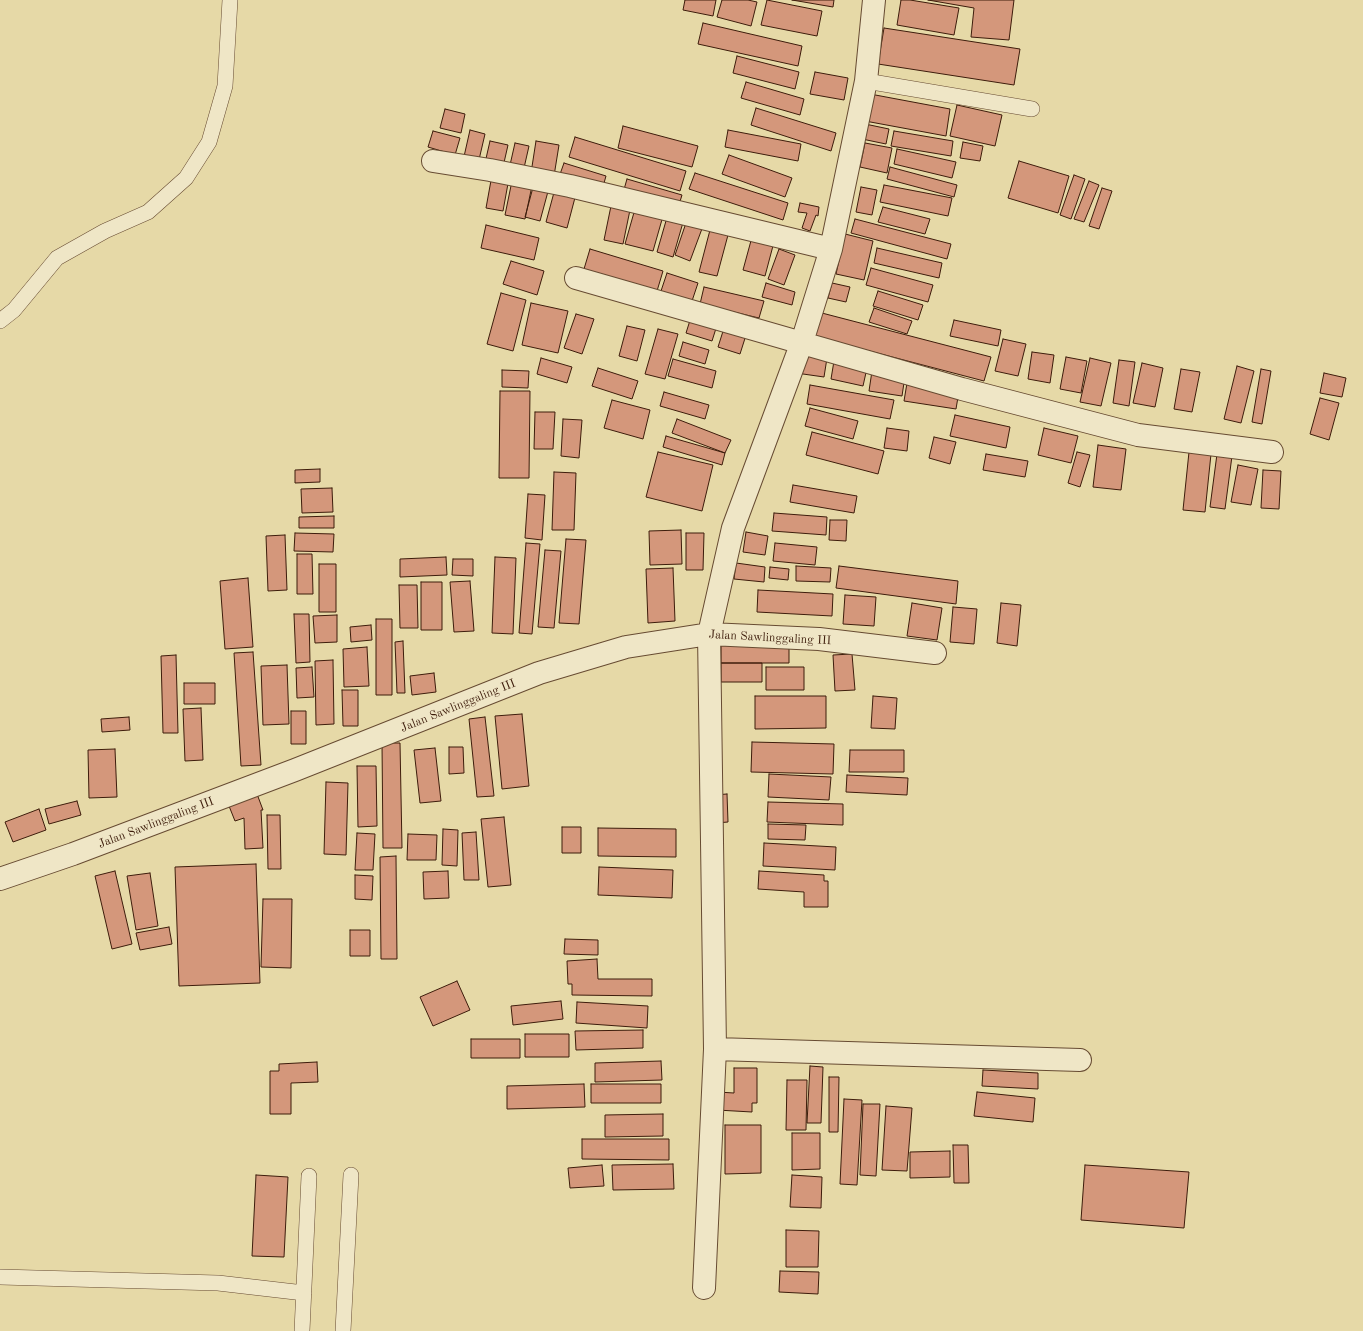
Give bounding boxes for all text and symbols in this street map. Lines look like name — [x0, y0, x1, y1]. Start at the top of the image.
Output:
street label: Jalan Sawlinggaling III — [708, 628, 832, 648]
street label: Jalan Sawlinggaling III — [398, 676, 518, 736]
street label: Jalan Sawlinggaling III — [96, 794, 216, 852]

